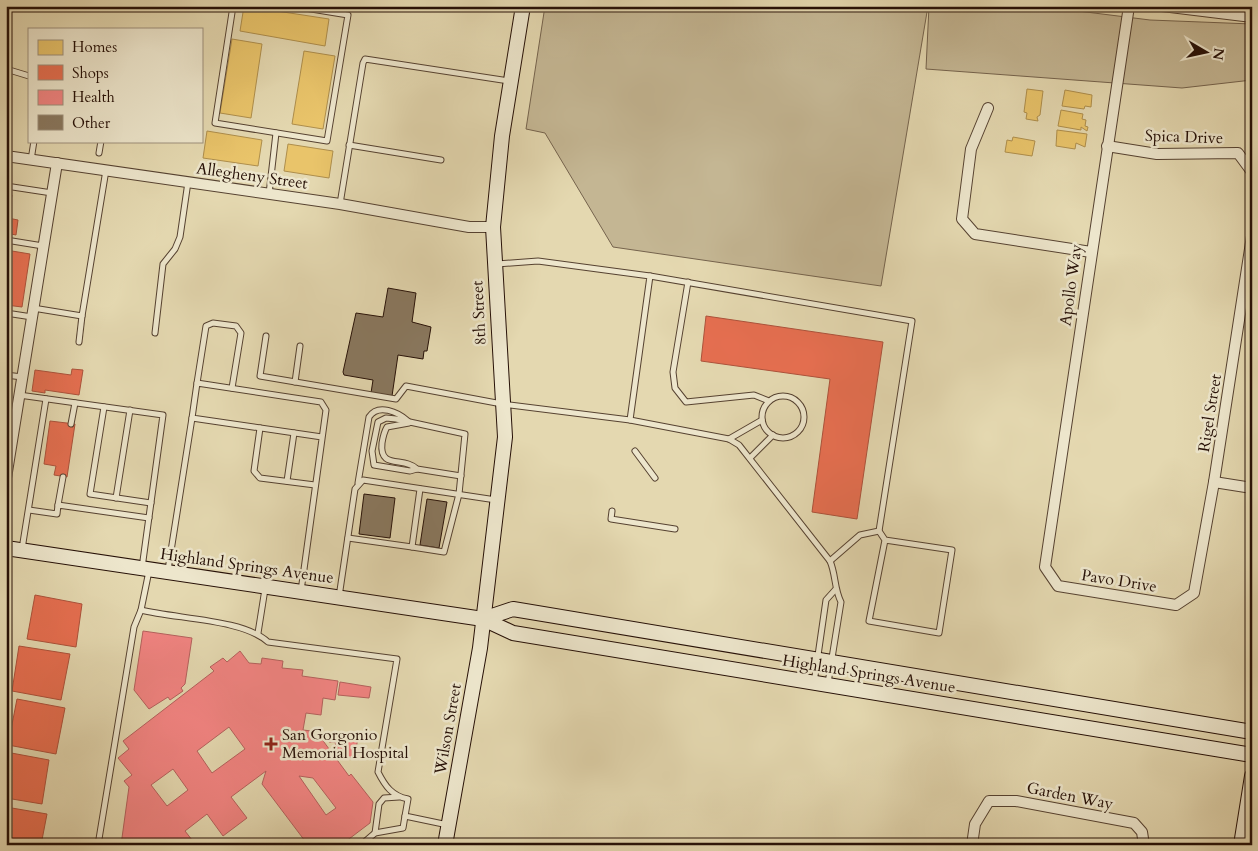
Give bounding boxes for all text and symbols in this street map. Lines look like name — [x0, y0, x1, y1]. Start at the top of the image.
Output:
legend — [28, 28, 202, 142]
north arrow — [1180, 28, 1230, 78]
text: Homes — [72, 37, 117, 57]
text: N — [1208, 46, 1229, 61]
text: Shops — [72, 63, 109, 83]
text: Health — [72, 87, 115, 107]
text: Other — [72, 113, 111, 133]
street label: Spica Drive — [1145, 125, 1223, 149]
street label: Allegheny Street — [195, 157, 309, 195]
street label: Apollo Way — [1054, 242, 1088, 327]
street label: 8th Street — [466, 280, 492, 346]
street label: Rigel Street — [1193, 372, 1227, 454]
street label: Highland Springs Avenue — [159, 543, 335, 589]
street label: Pavo Drive — [1080, 564, 1158, 598]
street label: Highland Springs Avenue — [781, 649, 957, 699]
street label: Wilson Street — [429, 682, 467, 777]
place label: San Gorgonio Memorial Hospital — [282, 724, 409, 764]
marker: San Gorgonio Memorial Hospital — [264, 737, 278, 751]
street label: Garden Way — [1025, 777, 1116, 815]

